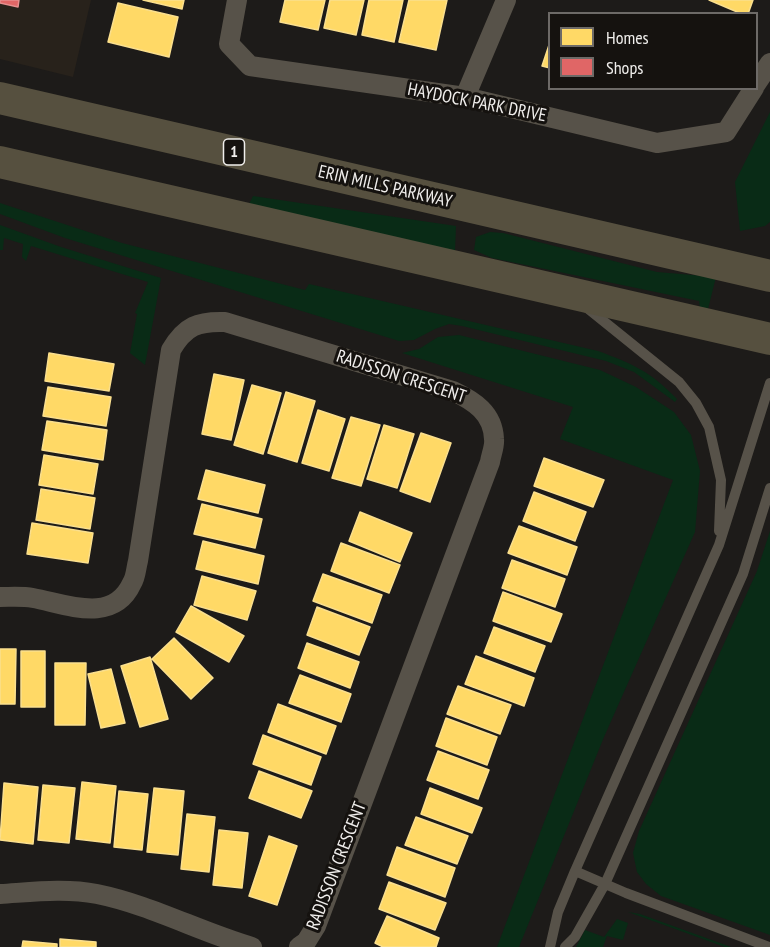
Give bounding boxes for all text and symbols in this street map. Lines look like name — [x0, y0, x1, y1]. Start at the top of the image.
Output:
legend — [548, 12, 758, 90]
text: Homes — [606, 26, 649, 49]
text: Shops — [606, 56, 643, 79]
street label: HAYDOCK PARK DRIVE — [406, 79, 548, 127]
road number: 1 — [224, 139, 244, 165]
street label: ERIN MILLS PARKWAY — [316, 161, 454, 213]
street label: RADISSON CRESCENT — [333, 346, 469, 408]
street label: RADISSON CRESCENT — [303, 799, 371, 933]

